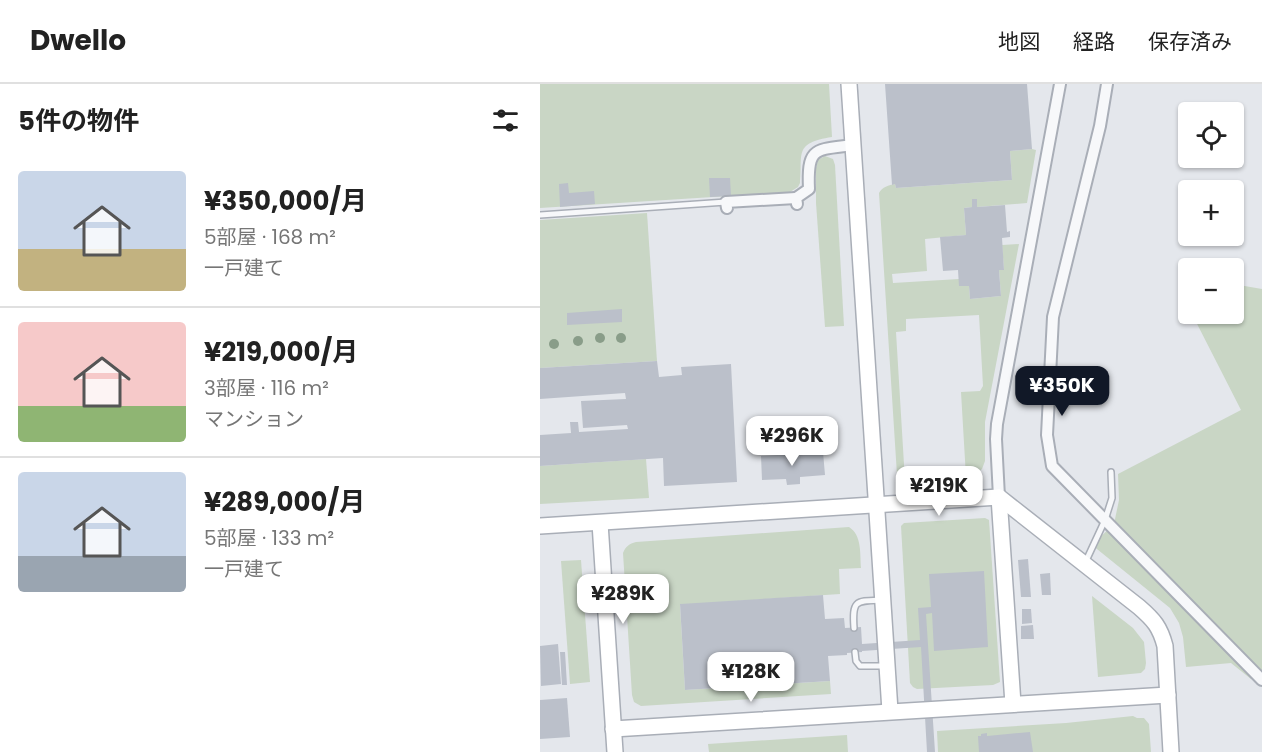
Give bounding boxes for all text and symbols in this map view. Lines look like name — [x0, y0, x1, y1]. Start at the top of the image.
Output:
text: Dwello — [30, 21, 126, 60]
text: 地図 — [998, 27, 1040, 56]
text: 経路 — [1073, 27, 1115, 56]
text: 保存済み — [1148, 27, 1232, 56]
map controls — [1178, 102, 1244, 324]
button: locate — [1178, 102, 1244, 168]
text: 5件の物件 — [18, 103, 139, 139]
icon: filters — [489, 104, 522, 137]
button: + — [1178, 180, 1244, 246]
text: ¥350,000/月 — [204, 183, 367, 219]
icon: home — [66, 195, 138, 267]
text: 5部屋 · 168 m² — [204, 223, 336, 251]
text: 一戸建て — [204, 254, 284, 282]
button: − — [1178, 258, 1244, 324]
text: ¥219,000/月 — [204, 334, 358, 370]
icon: home — [66, 346, 138, 418]
pin: ¥350K — [1020, 366, 1104, 417]
text: ¥350K — [1029, 371, 1095, 399]
text: 3部屋 · 116 m² — [204, 374, 329, 402]
text: マンション — [204, 405, 304, 433]
pin: ¥296K — [750, 416, 834, 467]
text: ¥296K — [760, 421, 824, 449]
pin: ¥219K — [897, 466, 981, 517]
text: ¥219K — [910, 471, 968, 499]
text: ¥289,000/月 — [204, 484, 365, 520]
icon: home — [66, 496, 138, 568]
text: 5部屋 · 133 m² — [204, 524, 334, 552]
text: 一戸建て — [204, 555, 284, 583]
pin: ¥289K — [581, 574, 665, 625]
text: ¥289K — [591, 579, 655, 607]
pin: ¥128K — [709, 652, 793, 703]
text: ¥128K — [721, 657, 781, 685]

